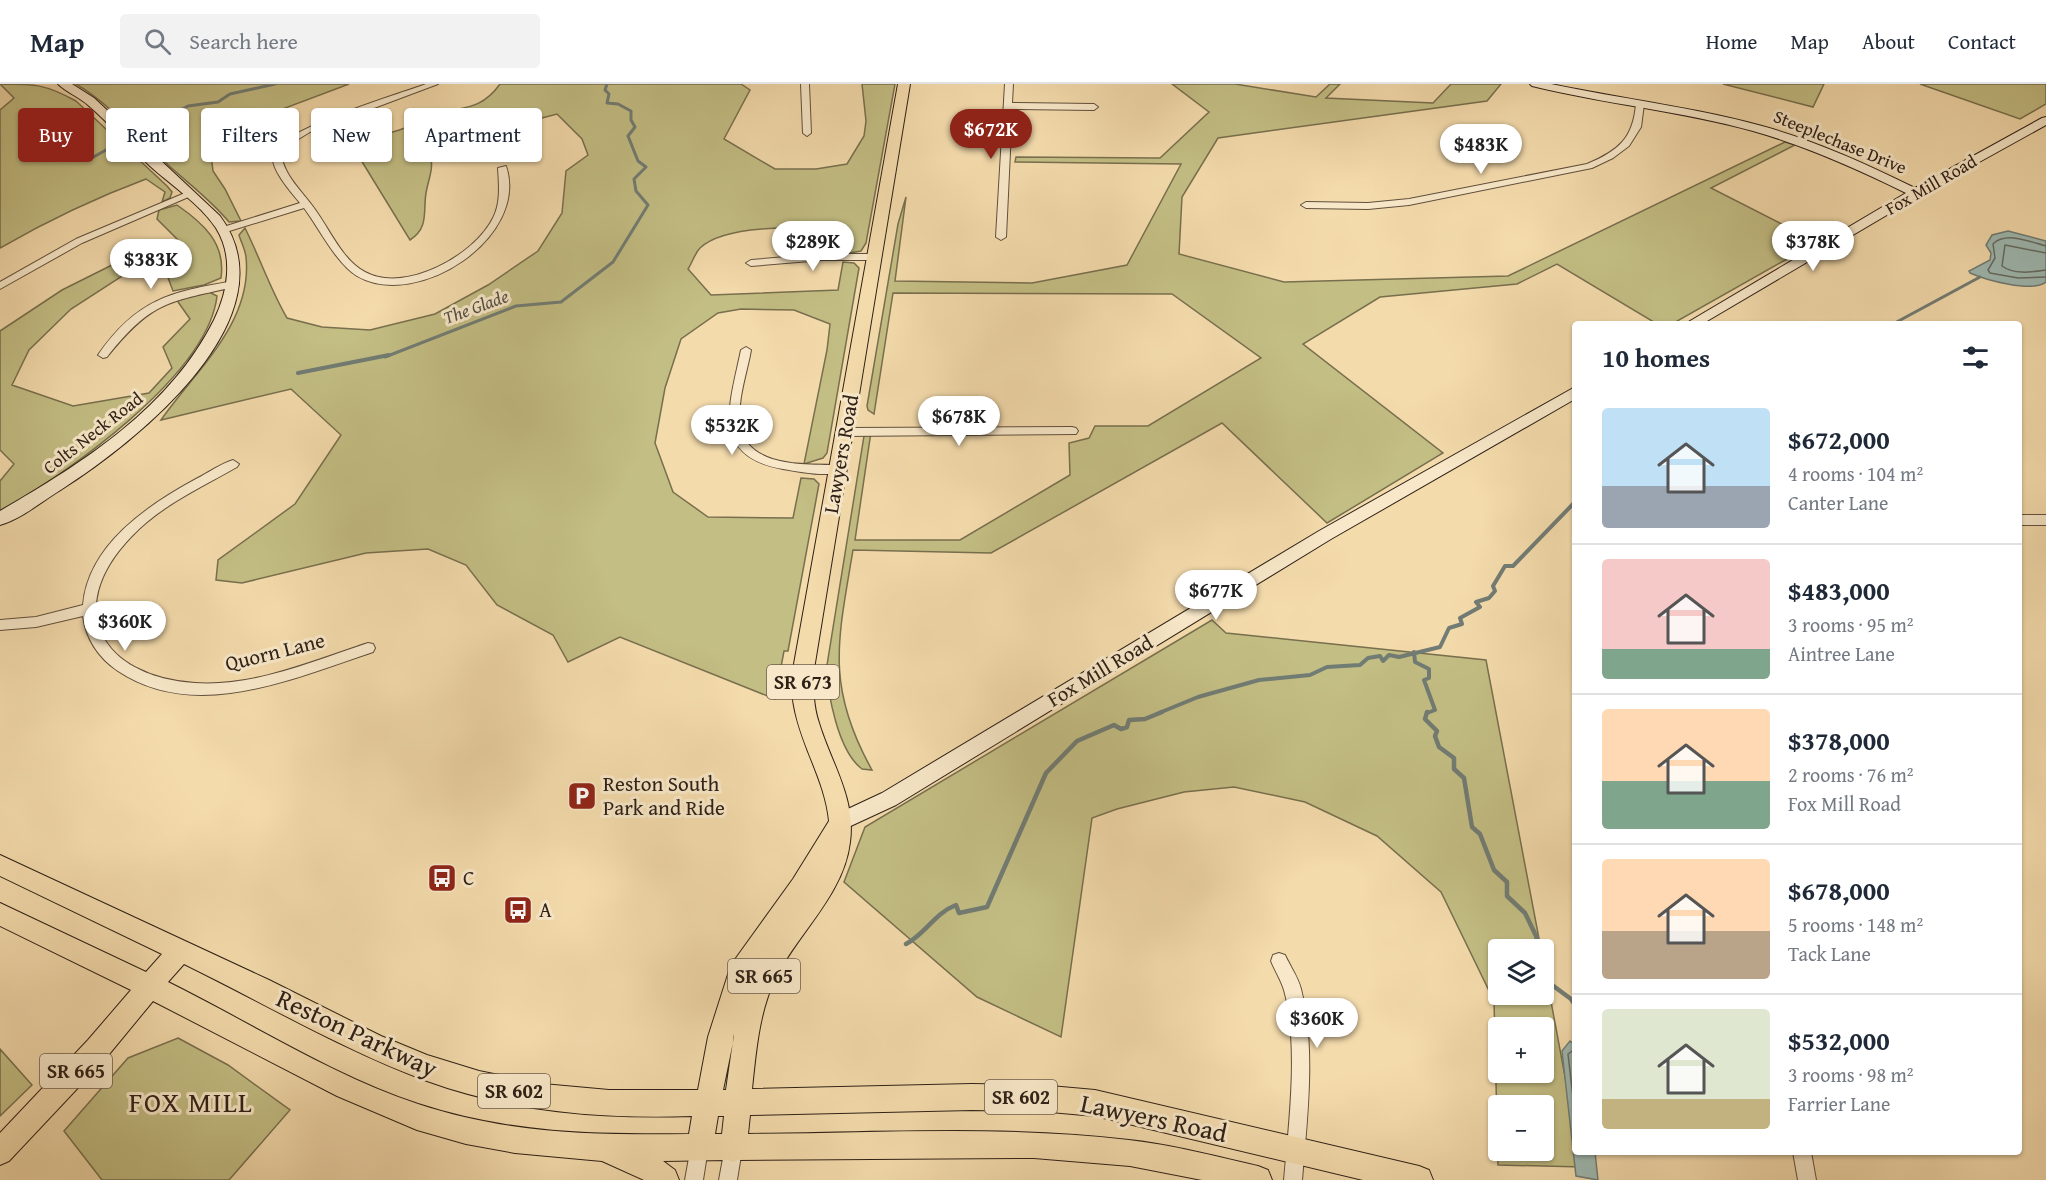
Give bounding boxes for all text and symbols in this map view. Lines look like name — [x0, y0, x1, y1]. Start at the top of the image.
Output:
search box — [120, 14, 540, 68]
text: Map — [30, 21, 84, 62]
icon: search — [141, 25, 174, 58]
text: Search here — [189, 25, 298, 57]
text: Home — [1706, 26, 1757, 57]
text: Map — [1790, 26, 1829, 57]
text: About — [1862, 26, 1915, 57]
text: Contact — [1948, 26, 2016, 57]
street label: Steeplechase Drive — [1770, 103, 1911, 181]
chip: Buy — [18, 108, 94, 162]
chip: Rent — [106, 108, 189, 162]
chip: Filters — [201, 108, 299, 162]
chip: New — [311, 108, 392, 162]
chip: Apartment — [404, 108, 542, 162]
pin: $672K — [949, 109, 1033, 160]
text: $672K — [964, 114, 1018, 143]
pin: $483K — [1439, 124, 1523, 175]
text: $483K — [1454, 129, 1508, 158]
street label: Fox Mill Road — [1880, 147, 1982, 222]
pin: $289K — [771, 221, 855, 272]
pin: $378K — [1771, 221, 1855, 272]
text: $289K — [786, 226, 840, 255]
text: $378K — [1786, 226, 1840, 255]
pin: $383K — [109, 239, 193, 290]
text: $383K — [124, 244, 178, 273]
water label: The Glade — [439, 282, 512, 331]
text: 10 homes — [1602, 338, 1710, 377]
icon: filters — [1959, 341, 1992, 374]
street label: Colts Neck Road — [37, 385, 149, 480]
street label: Lawyers Road — [815, 391, 866, 516]
pin: $678K — [917, 396, 1001, 447]
text: $678K — [932, 401, 986, 430]
pin: $532K — [690, 405, 774, 456]
text: $532K — [705, 410, 759, 439]
text: $672,000 — [1788, 420, 1890, 459]
icon: home — [1650, 432, 1722, 504]
text: 4 rooms · 104 m² — [1788, 459, 1923, 488]
text: Canter Lane — [1788, 488, 1888, 517]
pin: $677K — [1174, 570, 1258, 621]
text: $483,000 — [1788, 571, 1890, 610]
text: $677K — [1189, 575, 1243, 604]
icon: home — [1650, 583, 1722, 655]
pin: $360K — [83, 601, 167, 652]
text: $360K — [98, 606, 152, 635]
text: 3 rooms · 95 m² — [1788, 610, 1914, 639]
street label: Quorn Lane — [222, 624, 328, 679]
street label: Fox Mill Road — [1041, 626, 1159, 714]
text: Aintree Lane — [1788, 639, 1895, 668]
road number: SR 673 — [767, 665, 839, 699]
text: $378,000 — [1788, 721, 1890, 760]
icon: home — [1650, 733, 1722, 805]
text: 2 rooms · 76 m² — [1788, 760, 1914, 789]
place label: Reston South Park and Ride — [603, 768, 725, 823]
parking icon: Reston South Park and Ride — [566, 780, 598, 812]
text: Fox Mill Road — [1788, 789, 1901, 818]
bus stop icon: C — [426, 862, 458, 894]
place label: C — [463, 862, 474, 893]
text: $678,000 — [1788, 871, 1890, 910]
icon: home — [1650, 883, 1722, 955]
bus stop icon: A — [502, 894, 534, 926]
place label: A — [539, 894, 552, 925]
text: 5 rooms · 148 m² — [1788, 910, 1923, 939]
map controls — [1488, 939, 1554, 1161]
button: layers — [1488, 939, 1554, 1005]
text: Tack Lane — [1788, 939, 1871, 968]
road number: SR 665 — [728, 959, 800, 993]
street label: Reston Parkway — [270, 978, 444, 1087]
pin: $360K — [1275, 998, 1359, 1049]
text: $360K — [1290, 1003, 1344, 1032]
button: + — [1488, 1017, 1554, 1083]
text: $532,000 — [1788, 1021, 1890, 1060]
icon: home — [1650, 1033, 1722, 1105]
road number: SR 665 — [40, 1054, 112, 1088]
text: 3 rooms · 98 m² — [1788, 1060, 1914, 1089]
road number: SR 602 — [478, 1074, 550, 1108]
road number: SR 602 — [985, 1080, 1057, 1114]
district label: FOX MILL — [129, 1081, 253, 1122]
street label: Lawyers Road — [1077, 1083, 1231, 1152]
text: Farrier Lane — [1788, 1089, 1890, 1118]
button: − — [1488, 1095, 1554, 1161]

